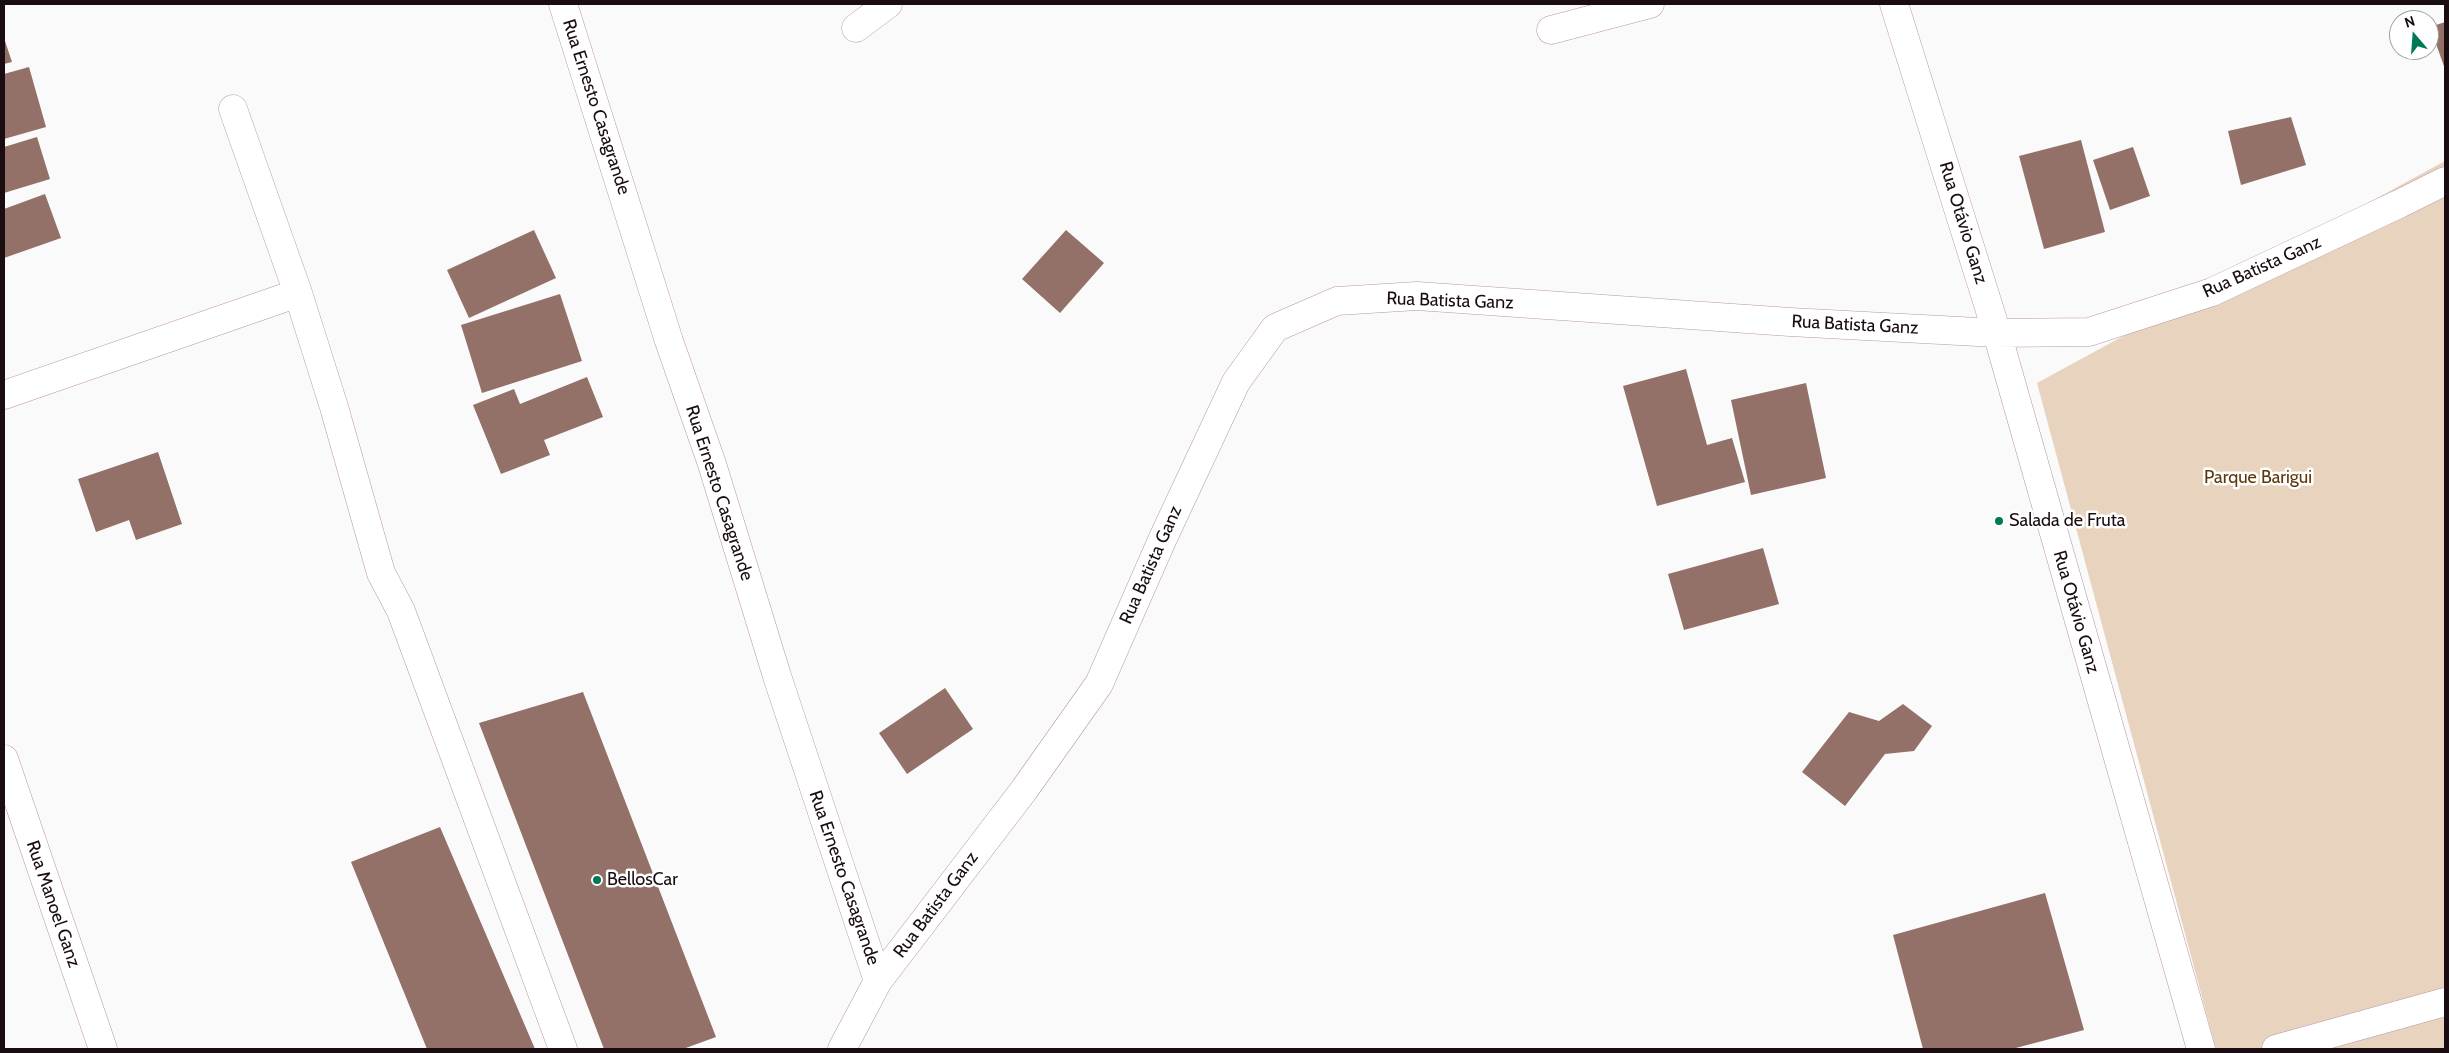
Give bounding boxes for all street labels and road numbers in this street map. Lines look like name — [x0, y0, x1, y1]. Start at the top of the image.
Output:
street label: Rua Ernesto Casagrande — [557, 17, 635, 197]
street label: Rua Otávio Ganz — [1934, 159, 1992, 287]
street label: Rua Batista Ganz — [2199, 231, 2325, 303]
street label: Rua Batista Ganz — [1386, 288, 1514, 314]
street label: Rua Batista Ganz — [1791, 311, 1919, 339]
street label: Rua Ernesto Casagrande — [680, 403, 758, 583]
street label: Rua Batista Ganz — [1115, 502, 1187, 628]
street label: Rua Otávio Ganz — [2048, 548, 2104, 676]
street label: Rua Ernesto Casagrande — [804, 788, 884, 968]
street label: Rua Manoel Ganz — [21, 838, 85, 970]
street label: Rua Batista Ganz — [889, 848, 983, 962]

